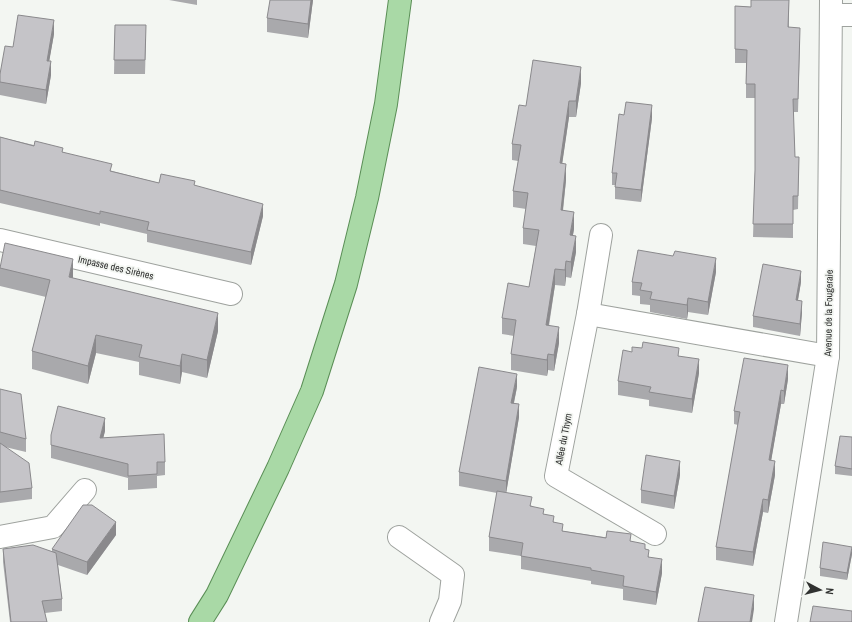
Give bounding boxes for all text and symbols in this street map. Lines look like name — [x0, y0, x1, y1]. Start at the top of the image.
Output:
street label: Impasse des Sirènes — [77, 252, 155, 282]
street label: Avenue de la Fougeraie — [821, 269, 836, 358]
street label: Allée du Thym — [552, 412, 575, 467]
north arrow — [800, 570, 840, 610]
text: N — [823, 587, 837, 595]

